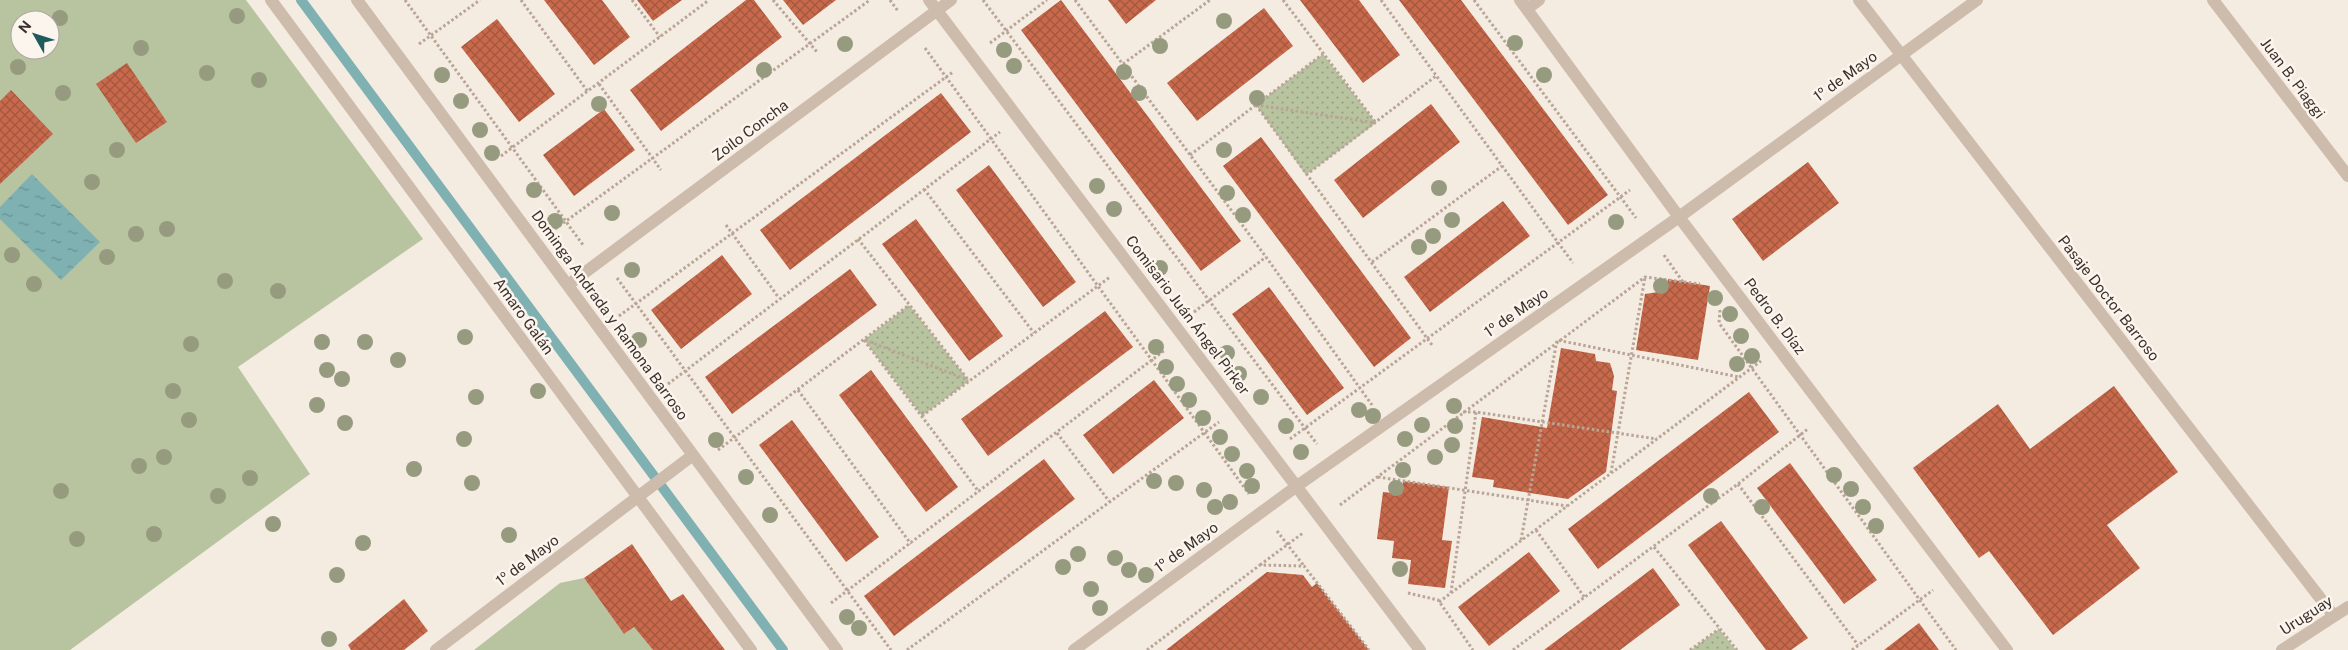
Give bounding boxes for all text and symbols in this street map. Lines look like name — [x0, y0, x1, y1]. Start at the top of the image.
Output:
north arrow — [10, 10, 60, 60]
text: N — [15, 18, 35, 36]
street label: Juan B. Piaggi — [2257, 35, 2329, 121]
street label: 1º de Mayo — [1810, 47, 1880, 105]
street label: Zoilo Concha — [709, 96, 791, 164]
street label: Dominga Andrada y Ramona Barroso — [528, 207, 692, 423]
street label: Comisario Juán Ángel Pirker — [1123, 232, 1254, 398]
street label: Pasaje Doctor Barroso — [2055, 232, 2163, 364]
street label: Amaro Galán — [491, 274, 557, 358]
street label: Pedro B. Díaz — [1741, 274, 1809, 358]
street label: 1º de Mayo — [1481, 284, 1551, 340]
street label: 1º de Mayo — [1151, 518, 1221, 576]
street label: 1º de Mayo — [492, 531, 562, 589]
street label: Uruguay — [2277, 592, 2335, 638]

